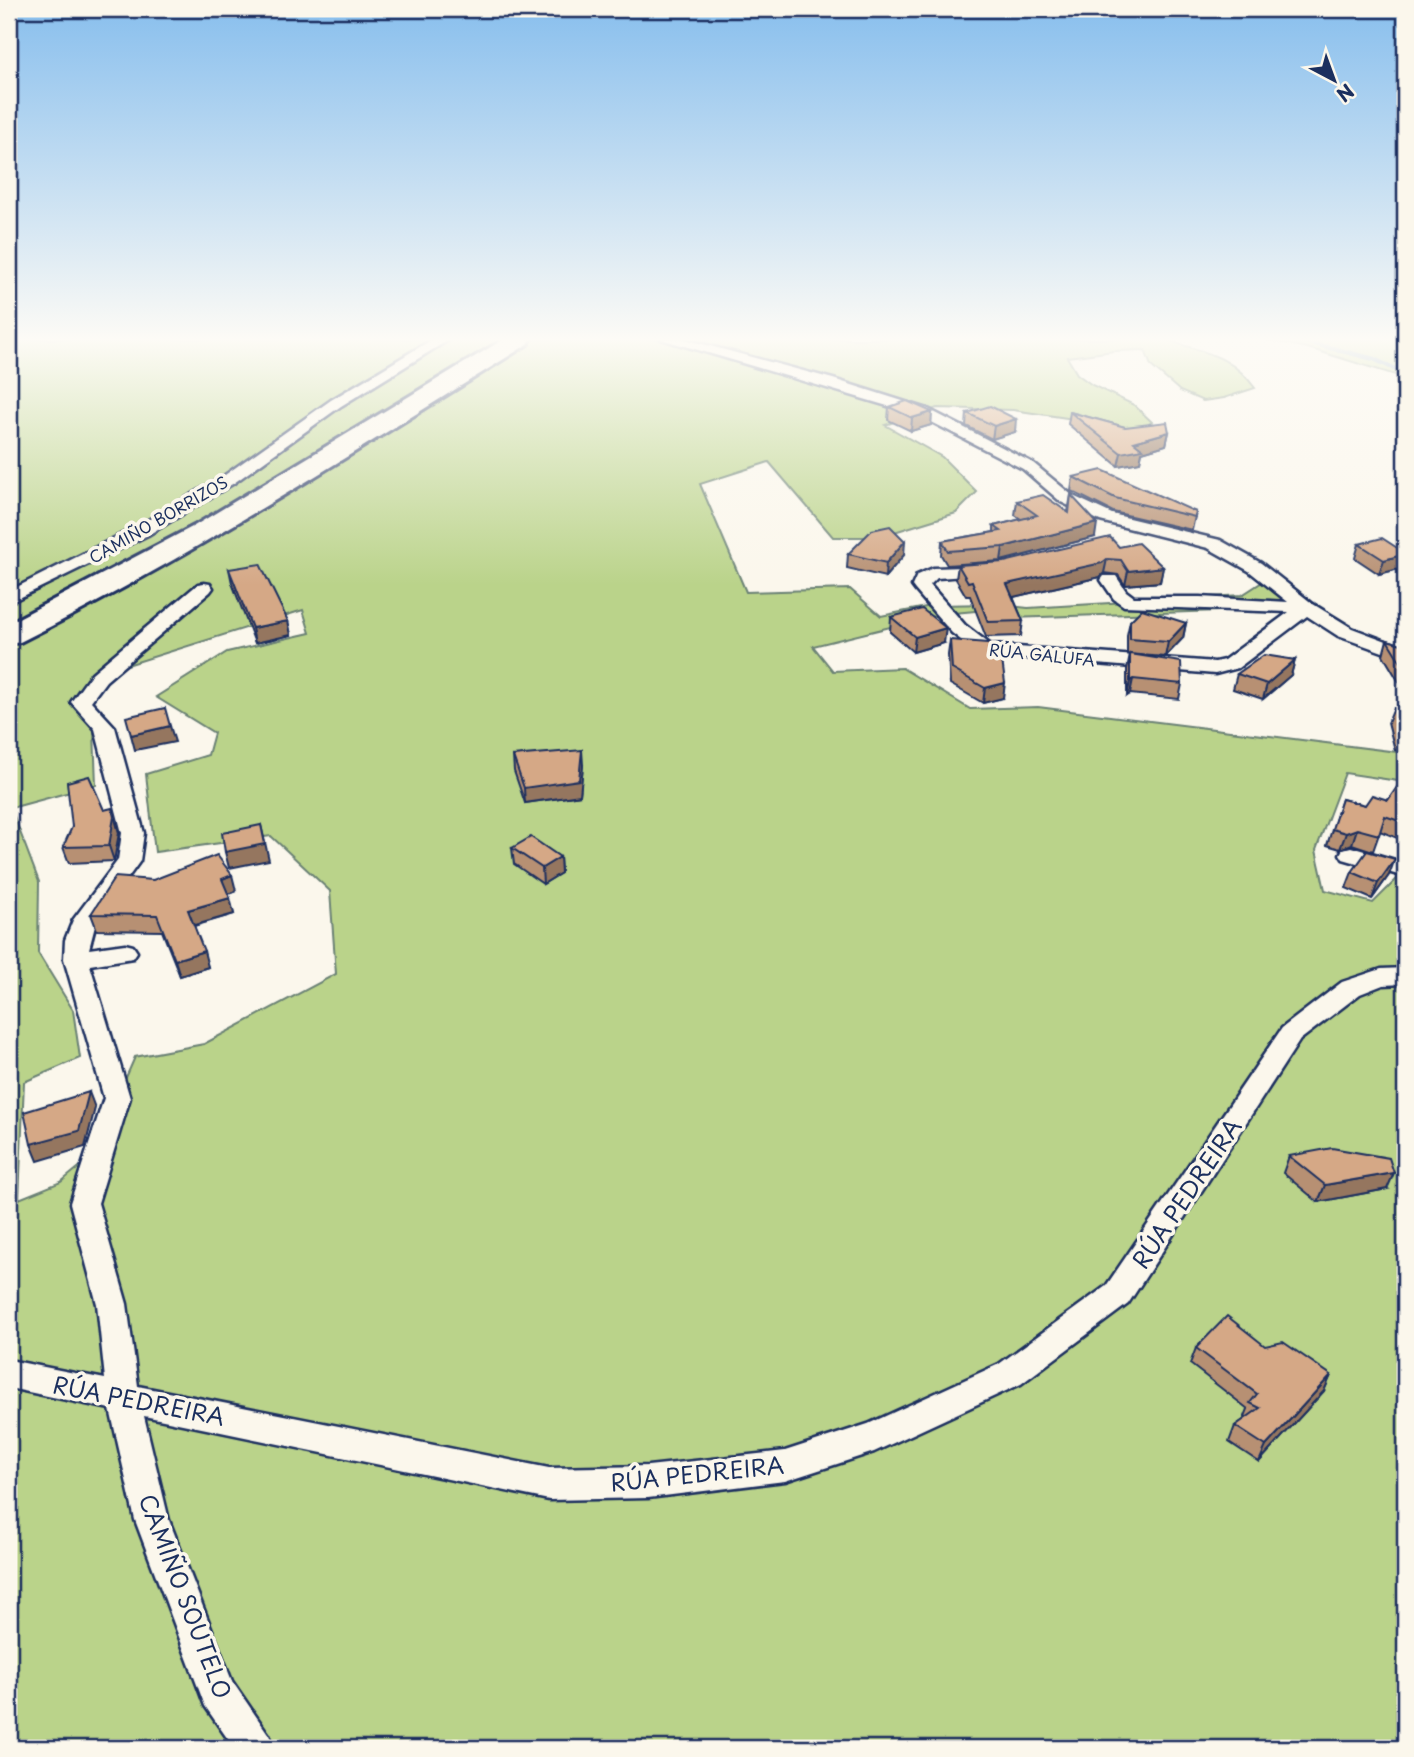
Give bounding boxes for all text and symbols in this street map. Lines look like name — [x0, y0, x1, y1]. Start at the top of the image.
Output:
north arrow — [1298, 46, 1368, 116]
text: N — [1331, 78, 1361, 109]
street label: CAMIÑO BORRIZOS — [84, 469, 232, 569]
street label: RÚA GALUFA — [988, 637, 1096, 671]
street label: RÚA PEDREIRA — [1123, 1111, 1249, 1275]
street label: RÚA PEDREIRA — [50, 1366, 228, 1434]
street label: RÚA PEDREIRA — [608, 1446, 786, 1500]
street label: CAMIÑO SOUTELO — [131, 1489, 241, 1703]

